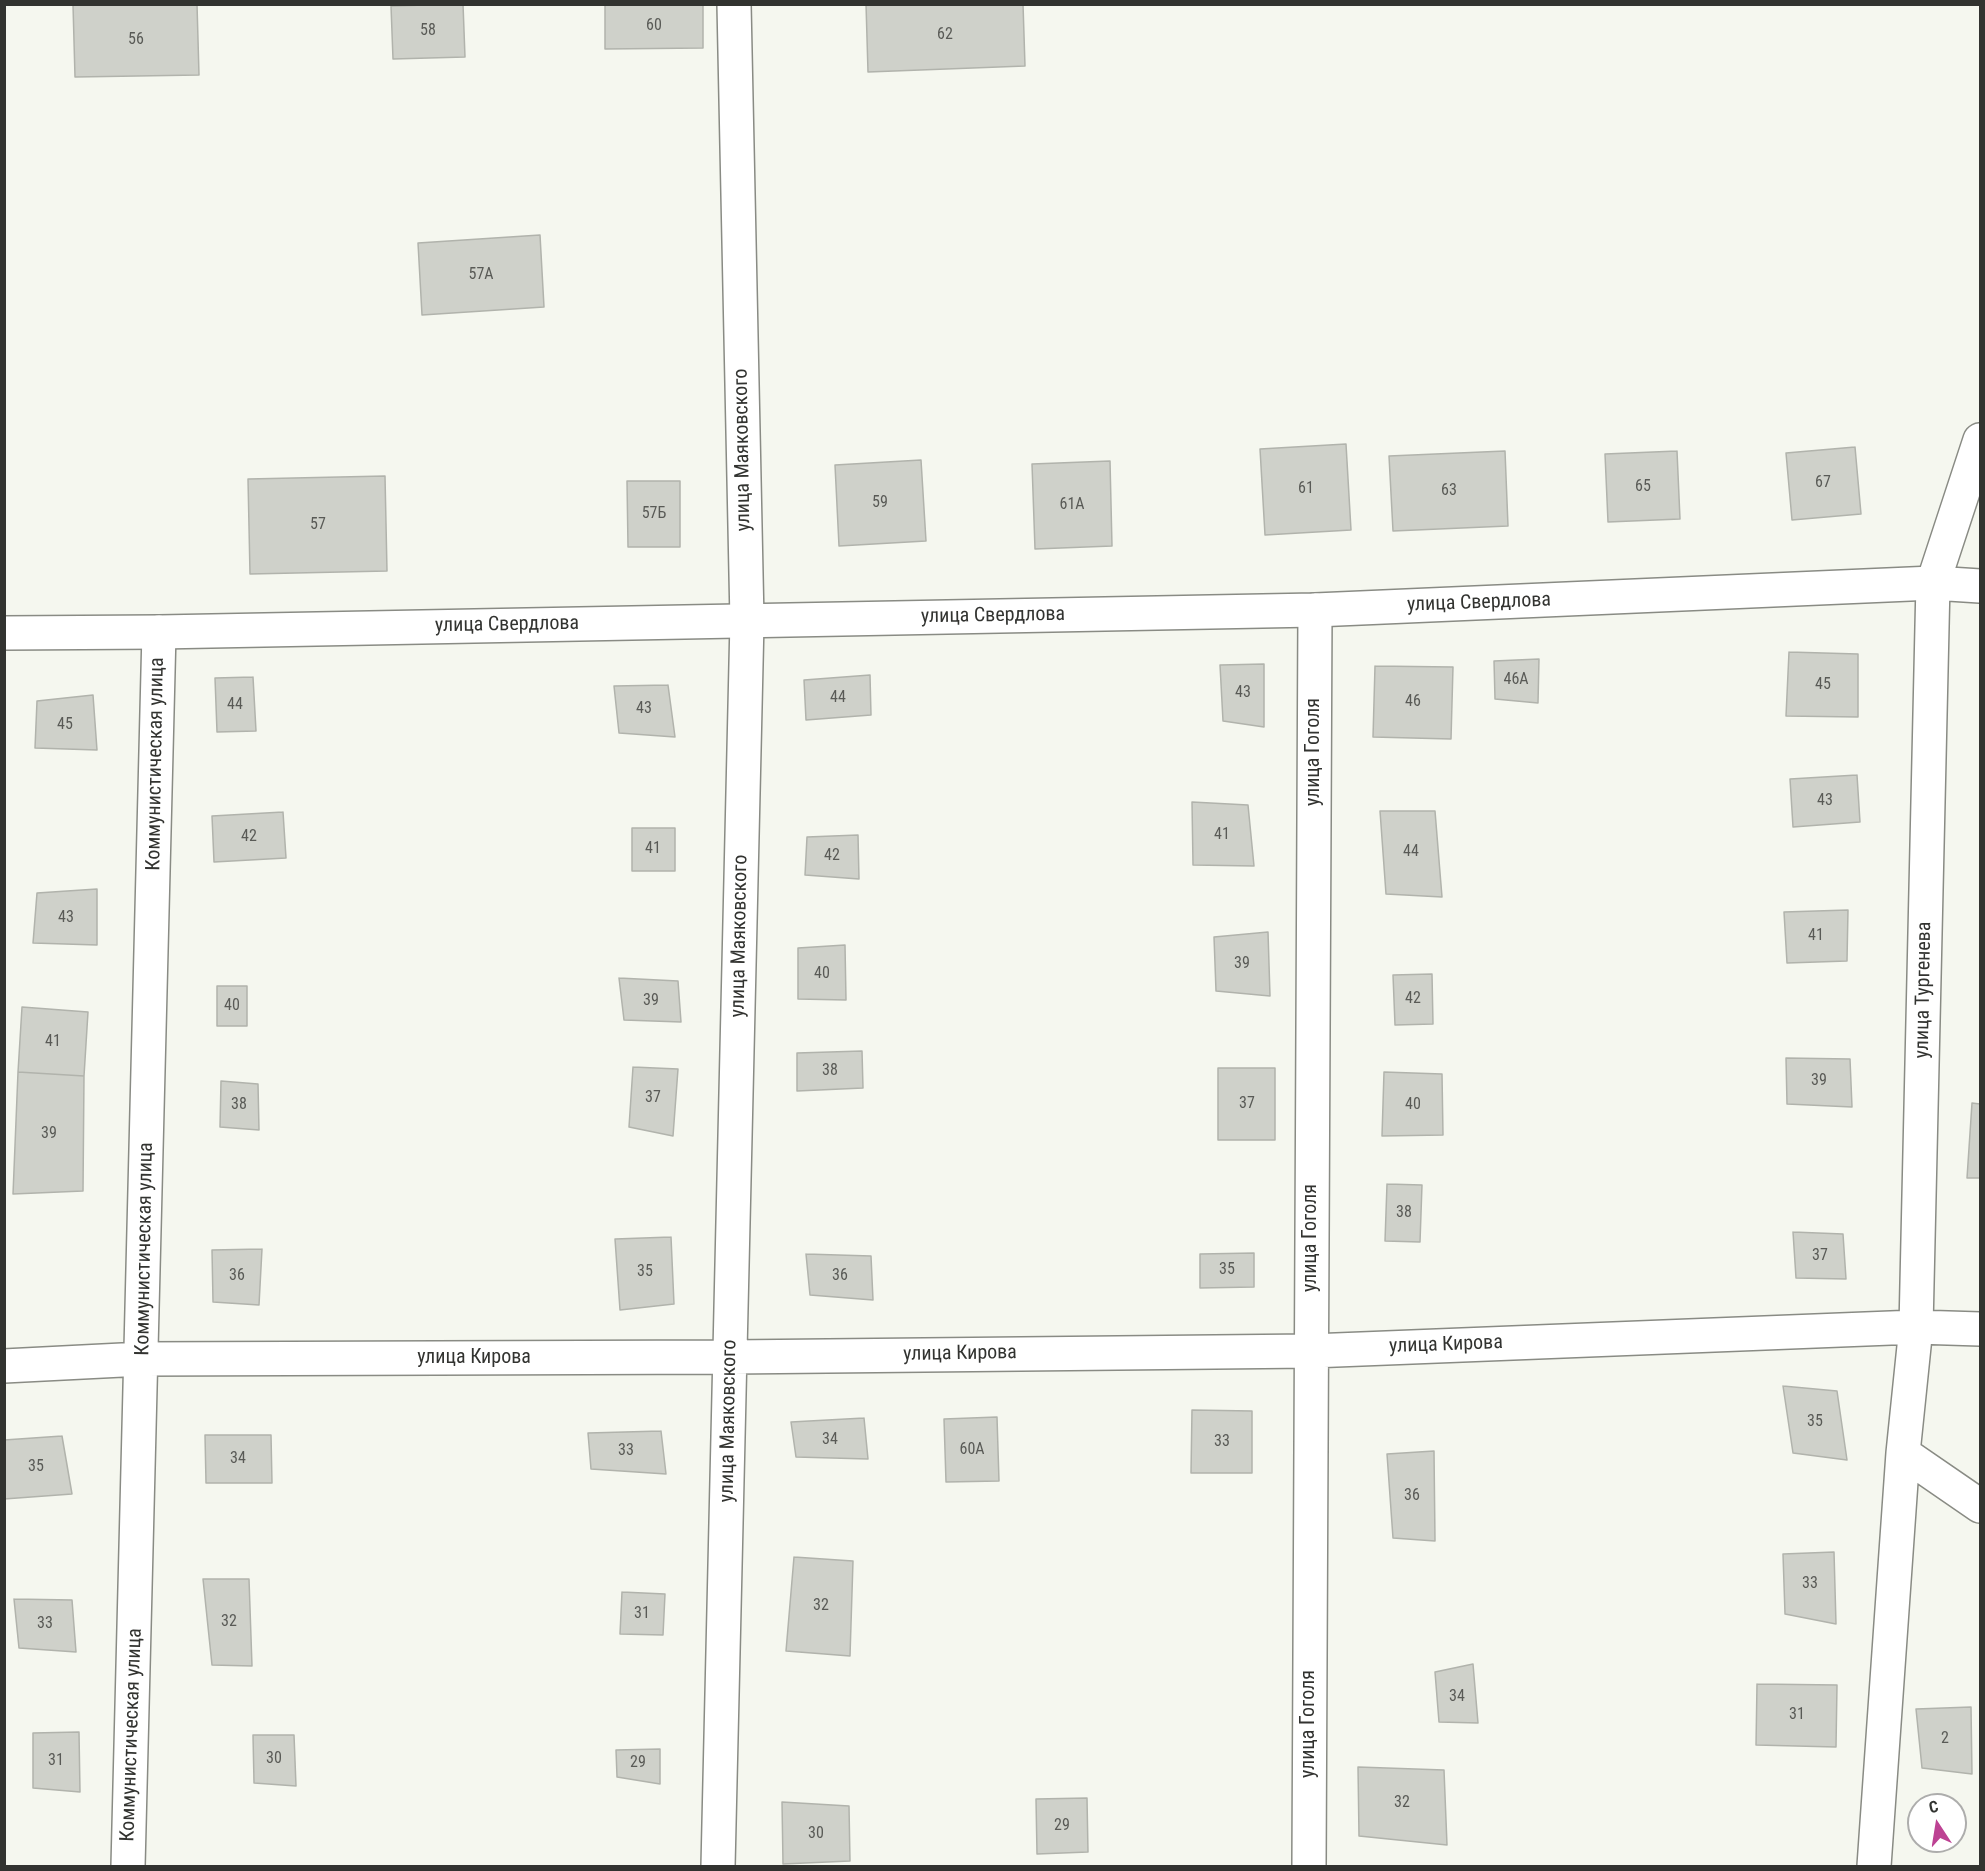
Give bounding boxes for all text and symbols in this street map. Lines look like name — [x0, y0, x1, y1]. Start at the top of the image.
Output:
house number: 60 — [646, 16, 662, 36]
house number: 58 — [420, 21, 436, 41]
house number: 62 — [937, 25, 953, 45]
house number: 56 — [128, 30, 144, 50]
house number: 57А — [468, 265, 494, 285]
street label: улица Маяковского — [730, 368, 756, 532]
house number: 67 — [1815, 473, 1831, 493]
house number: 65 — [1635, 477, 1651, 497]
house number: 61 — [1298, 479, 1314, 499]
house number: 63 — [1441, 481, 1457, 501]
house number: 59 — [872, 493, 888, 513]
house number: 61А — [1059, 495, 1085, 515]
house number: 57Б — [642, 504, 666, 524]
house number: 57 — [310, 515, 326, 535]
street label: улица Свердлова — [1407, 588, 1551, 618]
street label: улица Свердлова — [921, 603, 1065, 629]
street label: улица Свердлова — [435, 612, 579, 638]
street label: Коммунистическая улица — [142, 657, 170, 871]
house number: 46А — [1503, 670, 1529, 690]
house number: 45 — [1815, 675, 1831, 695]
house number: 43 — [1235, 683, 1251, 703]
house number: 44 — [830, 688, 846, 708]
house number: 46 — [1405, 692, 1421, 712]
house number: 44 — [227, 695, 243, 715]
street label: улица Гоголя — [1302, 698, 1326, 806]
house number: 43 — [636, 699, 652, 719]
house number: 45 — [57, 715, 73, 735]
house number: 43 — [1817, 791, 1833, 811]
house number: 41 — [1214, 825, 1230, 845]
house number: 42 — [241, 827, 257, 847]
house number: 41 — [645, 839, 661, 859]
house number: 44 — [1403, 842, 1419, 862]
house number: 42 — [824, 846, 840, 866]
street label: улица Маяковского — [727, 854, 753, 1018]
house number: 43 — [58, 908, 74, 928]
street label: улица Тургенева — [1911, 921, 1937, 1059]
house number: 41 — [1808, 926, 1824, 946]
house number: 39 — [1234, 954, 1250, 974]
house number: 40 — [814, 964, 830, 984]
house number: 42 — [1405, 989, 1421, 1009]
house number: 39 — [643, 991, 659, 1011]
house number: 40 — [224, 996, 240, 1016]
house number: 41 — [45, 1032, 61, 1052]
house number: 38 — [822, 1061, 838, 1081]
house number: 39 — [1811, 1071, 1827, 1091]
house number: 37 — [645, 1088, 661, 1108]
house number: 37 — [1239, 1094, 1255, 1114]
house number: 38 — [231, 1095, 247, 1115]
house number: 40 — [1405, 1095, 1421, 1115]
house number: 39 — [41, 1124, 57, 1144]
street label: Коммунистическая улица — [131, 1142, 159, 1356]
street label: улица Гоголя — [1299, 1184, 1323, 1292]
house number: 38 — [1396, 1203, 1412, 1223]
house number: 37 — [1812, 1246, 1828, 1266]
house number: 35 — [1219, 1260, 1235, 1280]
house number: 35 — [637, 1262, 653, 1282]
house number: 36 — [229, 1266, 245, 1286]
house number: 36 — [832, 1266, 848, 1286]
street label: улица Кирова — [1389, 1331, 1503, 1359]
street label: улица Маяковского — [716, 1339, 742, 1503]
street label: улица Кирова — [903, 1341, 1017, 1367]
street label: улица Кирова — [417, 1346, 531, 1370]
house number: 35 — [1807, 1412, 1823, 1432]
house number: 34 — [822, 1430, 838, 1450]
house number: 33 — [1214, 1432, 1230, 1452]
house number: 60А — [959, 1440, 985, 1460]
house number: 33 — [618, 1441, 634, 1461]
house number: 34 — [230, 1449, 246, 1469]
house number: 35 — [28, 1457, 44, 1477]
house number: 36 — [1404, 1486, 1420, 1506]
house number: 33 — [1802, 1574, 1818, 1594]
house number: 32 — [813, 1596, 829, 1616]
house number: 31 — [634, 1604, 650, 1624]
house number: 32 — [221, 1612, 237, 1632]
house number: 33 — [37, 1614, 53, 1634]
street label: Коммунистическая улица — [116, 1628, 148, 1842]
street label: улица Гоголя — [1297, 1670, 1321, 1778]
house number: 34 — [1449, 1687, 1465, 1707]
house number: 31 — [1789, 1705, 1805, 1725]
house number: 2 — [1941, 1729, 1949, 1749]
house number: 30 — [266, 1749, 282, 1769]
house number: 31 — [48, 1751, 64, 1771]
house number: 29 — [630, 1753, 646, 1773]
house number: 32 — [1394, 1793, 1410, 1813]
north arrow — [1907, 1793, 1967, 1853]
text: С — [1927, 1797, 1940, 1817]
house number: 29 — [1054, 1816, 1070, 1836]
house number: 30 — [808, 1824, 824, 1844]

